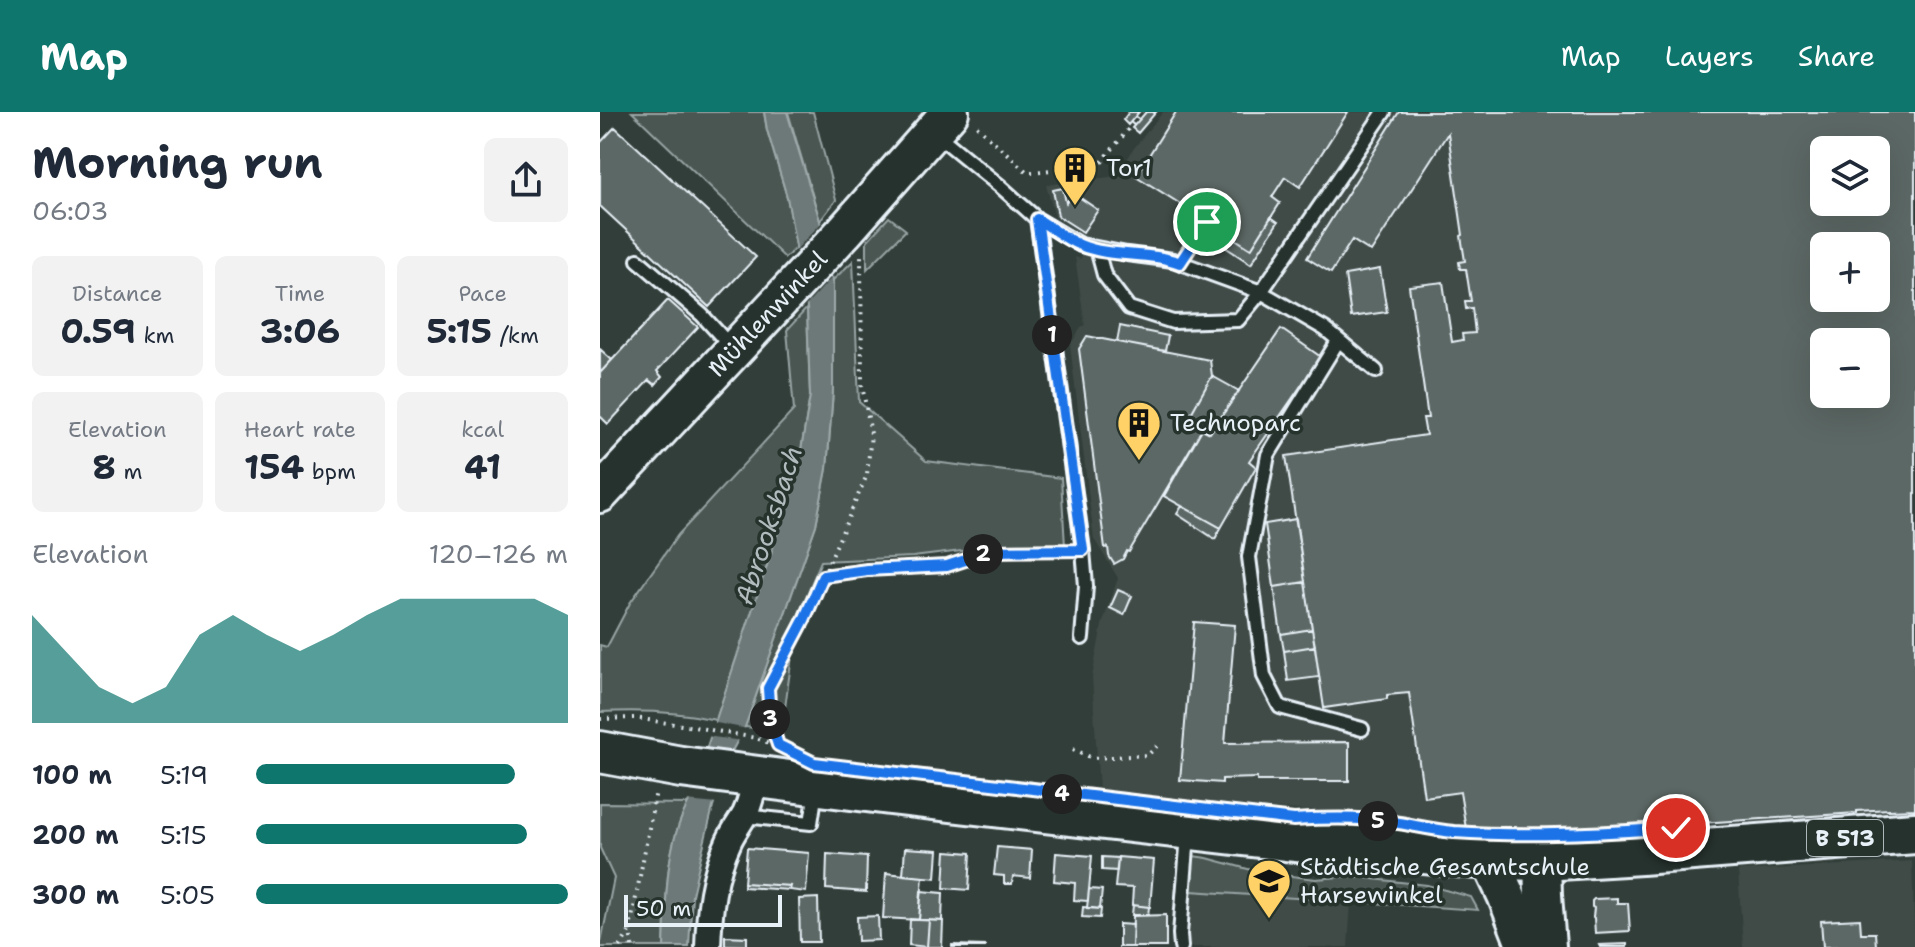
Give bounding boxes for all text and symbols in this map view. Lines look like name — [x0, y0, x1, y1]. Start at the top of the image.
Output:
text: Map — [40, 31, 128, 82]
text: Map — [1561, 37, 1621, 75]
text: Layers — [1665, 37, 1754, 75]
text: Share — [1798, 37, 1875, 75]
text: Morning run — [32, 133, 323, 192]
map controls — [1810, 136, 1890, 408]
button: layers — [1810, 136, 1890, 216]
button: share — [484, 138, 568, 222]
building icon: Tor1 — [1051, 144, 1099, 207]
place label: Tor1 — [1106, 152, 1152, 184]
pin — [1173, 188, 1241, 256]
text: 06:03 — [32, 193, 108, 228]
icon: arrive — [1185, 200, 1229, 244]
button: + — [1810, 232, 1890, 312]
street label: Mühlenwinkel — [701, 243, 835, 384]
text: Distance — [72, 279, 162, 308]
text: Time — [275, 279, 325, 308]
text: Pace — [458, 279, 507, 308]
text: 0.59 — [60, 308, 136, 354]
text: 3:06 — [260, 308, 340, 354]
text: 5:15 — [426, 308, 492, 354]
pin: 1 — [1032, 315, 1072, 355]
text: 1 — [1047, 320, 1057, 349]
text: km — [136, 321, 175, 350]
text: /km — [492, 321, 539, 350]
button: − — [1810, 328, 1890, 408]
building icon: Technoparc — [1115, 399, 1163, 462]
place label: Technoparc — [1170, 407, 1301, 439]
text: Elevation — [68, 415, 167, 444]
text: Heart rate — [244, 415, 356, 444]
text: kcal — [461, 415, 504, 444]
water label: Abrooksbach — [726, 441, 810, 609]
text: 8 — [92, 444, 116, 490]
text: 154 — [244, 444, 304, 490]
text: 41 — [464, 444, 501, 490]
text: m — [116, 457, 142, 486]
text: bpm — [304, 457, 356, 486]
pin: 2 — [963, 534, 1003, 574]
text: Elevation — [32, 536, 148, 571]
text: 120–126 m — [429, 536, 568, 571]
text: 2 — [975, 539, 991, 568]
pin: 3 — [750, 699, 790, 739]
text: 3 — [762, 704, 778, 733]
text: 100 m — [32, 757, 112, 792]
text: 5:19 — [160, 757, 208, 792]
pin: 4 — [1042, 774, 1082, 814]
text: 4 — [1054, 779, 1070, 808]
pin — [1642, 794, 1710, 862]
pin: 5 — [1358, 801, 1398, 841]
text: 5 — [1371, 806, 1385, 835]
icon: check — [1654, 806, 1698, 850]
text: 200 m — [32, 817, 119, 852]
text: 5:15 — [160, 817, 207, 852]
road number: B 513 — [1807, 820, 1883, 856]
place label: Städtische Gesamtschule Harsewinkel — [1300, 851, 1590, 911]
school or university icon: Städtische Gesamtschule Harsewinkel — [1245, 857, 1293, 920]
text: 300 m — [32, 877, 119, 912]
text: 5:05 — [160, 877, 215, 912]
scale bar — [624, 891, 782, 927]
text: 50 m — [636, 894, 691, 923]

